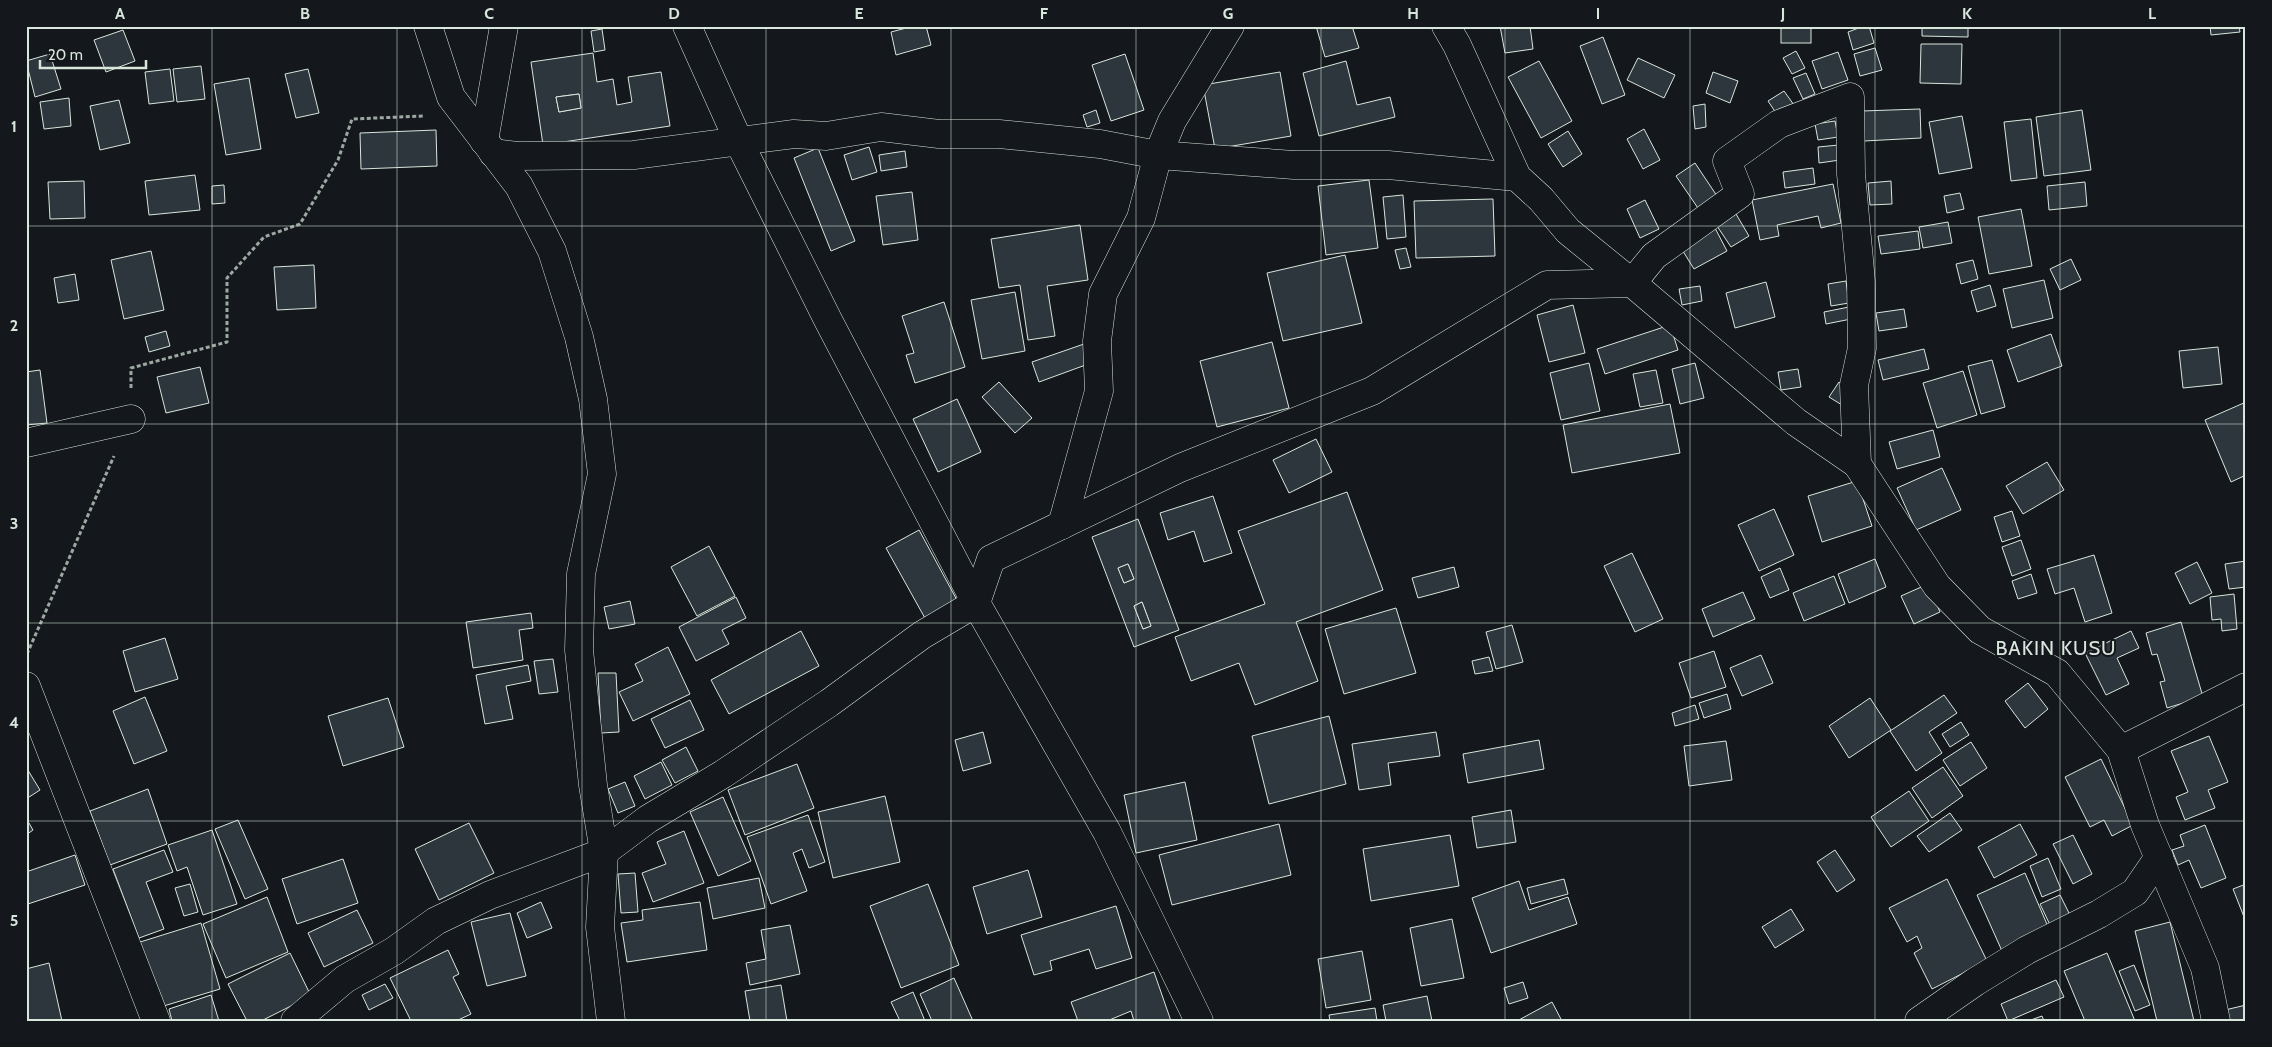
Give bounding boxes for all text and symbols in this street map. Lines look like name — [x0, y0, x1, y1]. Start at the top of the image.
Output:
text: A — [115, 4, 125, 23]
text: B — [300, 4, 310, 23]
text: C — [484, 4, 494, 23]
text: D — [668, 4, 680, 23]
text: E — [854, 4, 864, 23]
text: F — [1040, 4, 1049, 23]
text: G — [1223, 4, 1233, 23]
text: H — [1407, 4, 1419, 23]
text: I — [1596, 4, 1600, 23]
text: J — [1780, 4, 1785, 23]
text: K — [1962, 4, 1972, 23]
text: L — [2148, 4, 2156, 23]
scale bar — [40, 38, 146, 70]
text: 20 m — [48, 46, 83, 64]
text: 1 — [11, 117, 17, 136]
text: 2 — [10, 316, 18, 335]
text: 3 — [10, 514, 18, 533]
district label: BAKIN KUSU — [1995, 636, 2117, 660]
text: 4 — [9, 713, 19, 732]
text: 5 — [10, 911, 18, 930]

